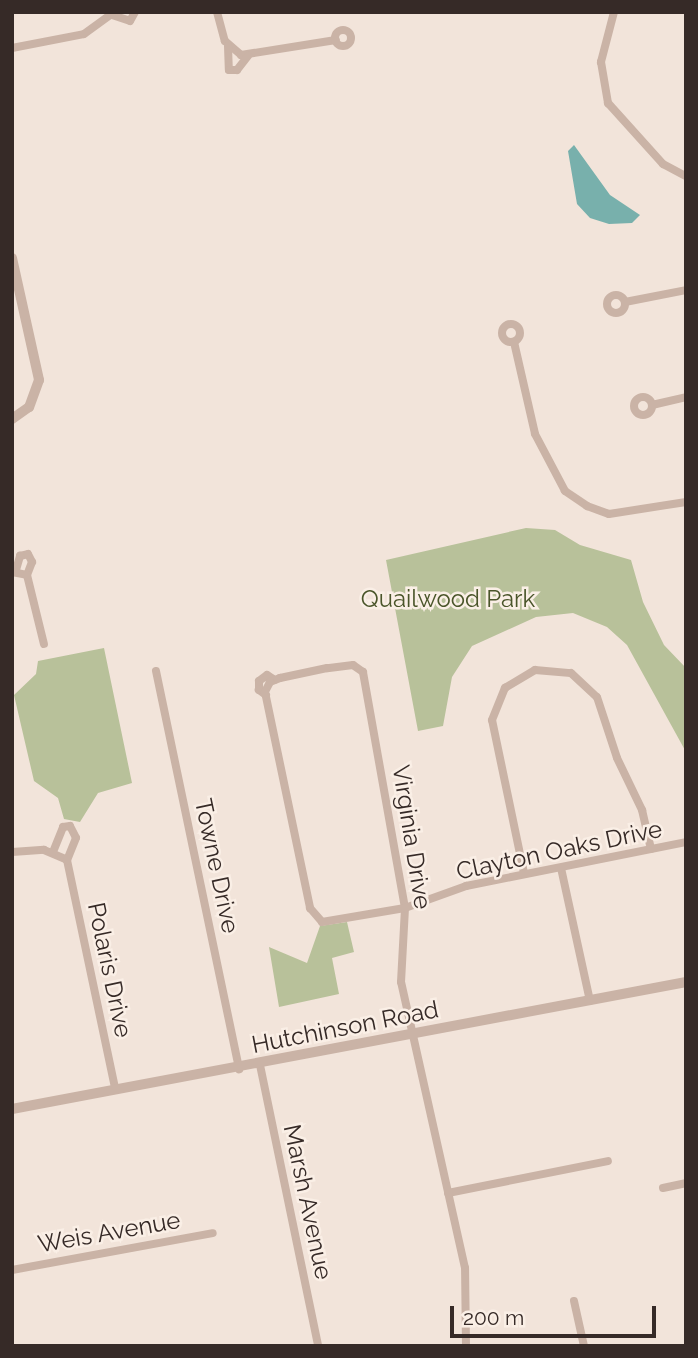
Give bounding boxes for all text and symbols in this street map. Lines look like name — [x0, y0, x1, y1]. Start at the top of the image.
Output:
park label: Quailwood Park — [361, 585, 535, 613]
street label: Virginia Drive — [386, 763, 438, 911]
street label: Towne Drive — [189, 796, 245, 936]
street label: Clayton Oaks Drive — [453, 814, 665, 886]
street label: Polaris Drive — [82, 900, 138, 1040]
street label: Hutchinson Road — [249, 995, 441, 1059]
street label: Marsh Avenue — [277, 1122, 339, 1282]
street label: Weis Avenue — [35, 1205, 183, 1259]
scale bar — [453, 1292, 660, 1336]
text: 200 m — [463, 1305, 524, 1330]

